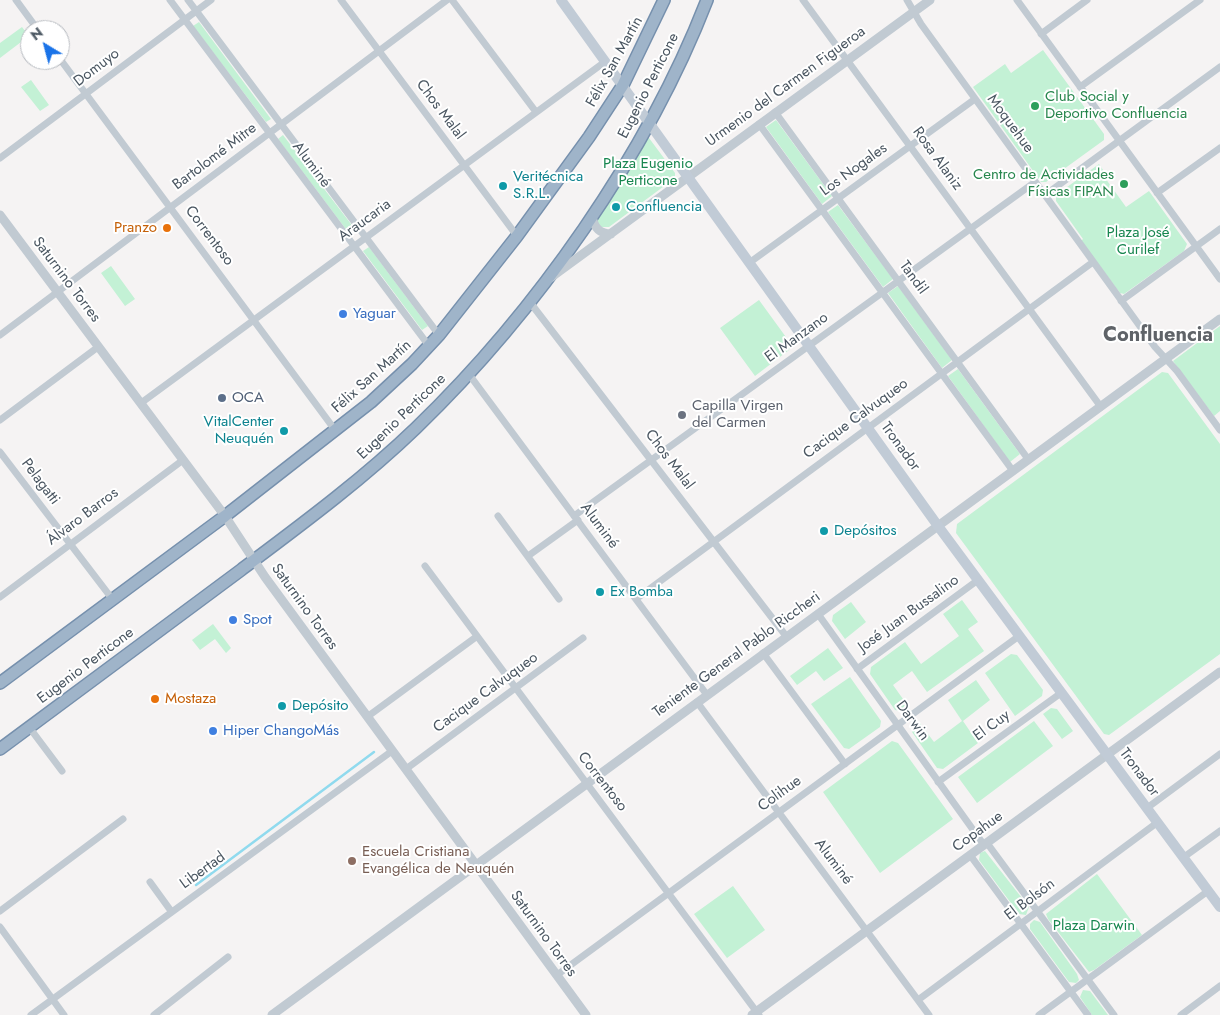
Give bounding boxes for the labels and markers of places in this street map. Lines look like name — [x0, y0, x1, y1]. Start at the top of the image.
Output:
place label: Club Social y Deportivo Confluencia — [1045, 88, 1187, 123]
marker: Club Social y Deportivo Confluencia — [1029, 100, 1041, 112]
place label: Centro de Actividades Físicas FIPAN — [973, 166, 1114, 201]
place label: Veritécnica S.R.L. — [513, 168, 583, 203]
marker: Centro de Actividades Físicas FIPAN — [1118, 178, 1130, 190]
marker: Veritécnica S.R.L. — [497, 180, 509, 192]
place label: Confluencia — [626, 198, 702, 216]
marker: Confluencia — [610, 201, 622, 213]
place label: Pranzo — [114, 219, 157, 237]
marker: Pranzo — [161, 222, 173, 234]
place label: Yaguar — [353, 305, 396, 323]
marker: Yaguar — [337, 308, 349, 320]
place label: OCA — [232, 389, 264, 407]
marker: OCA — [216, 392, 228, 404]
place label: Capilla Virgen del Carmen — [692, 397, 783, 432]
marker: Capilla Virgen del Carmen — [676, 409, 688, 421]
place label: VitalCenter Neuquén — [204, 413, 274, 448]
marker: VitalCenter Neuquén — [278, 425, 290, 437]
place label: Depósitos — [834, 522, 896, 540]
marker: Depósitos — [818, 525, 830, 537]
place label: Ex Bomba — [610, 583, 673, 601]
marker: Ex Bomba — [594, 586, 606, 598]
place label: Spot — [243, 611, 272, 629]
marker: Spot — [227, 614, 239, 626]
place label: Mostaza — [165, 690, 216, 708]
marker: Mostaza — [149, 693, 161, 705]
place label: Depósito — [292, 697, 348, 715]
marker: Depósito — [276, 700, 288, 712]
place label: Hiper ChangoMás — [223, 722, 339, 740]
marker: Hiper ChangoMás — [207, 725, 219, 737]
place label: Escuela Cristiana Evangélica de Neuquén — [362, 843, 514, 878]
marker: Escuela Cristiana Evangélica de Neuquén — [346, 855, 358, 867]

